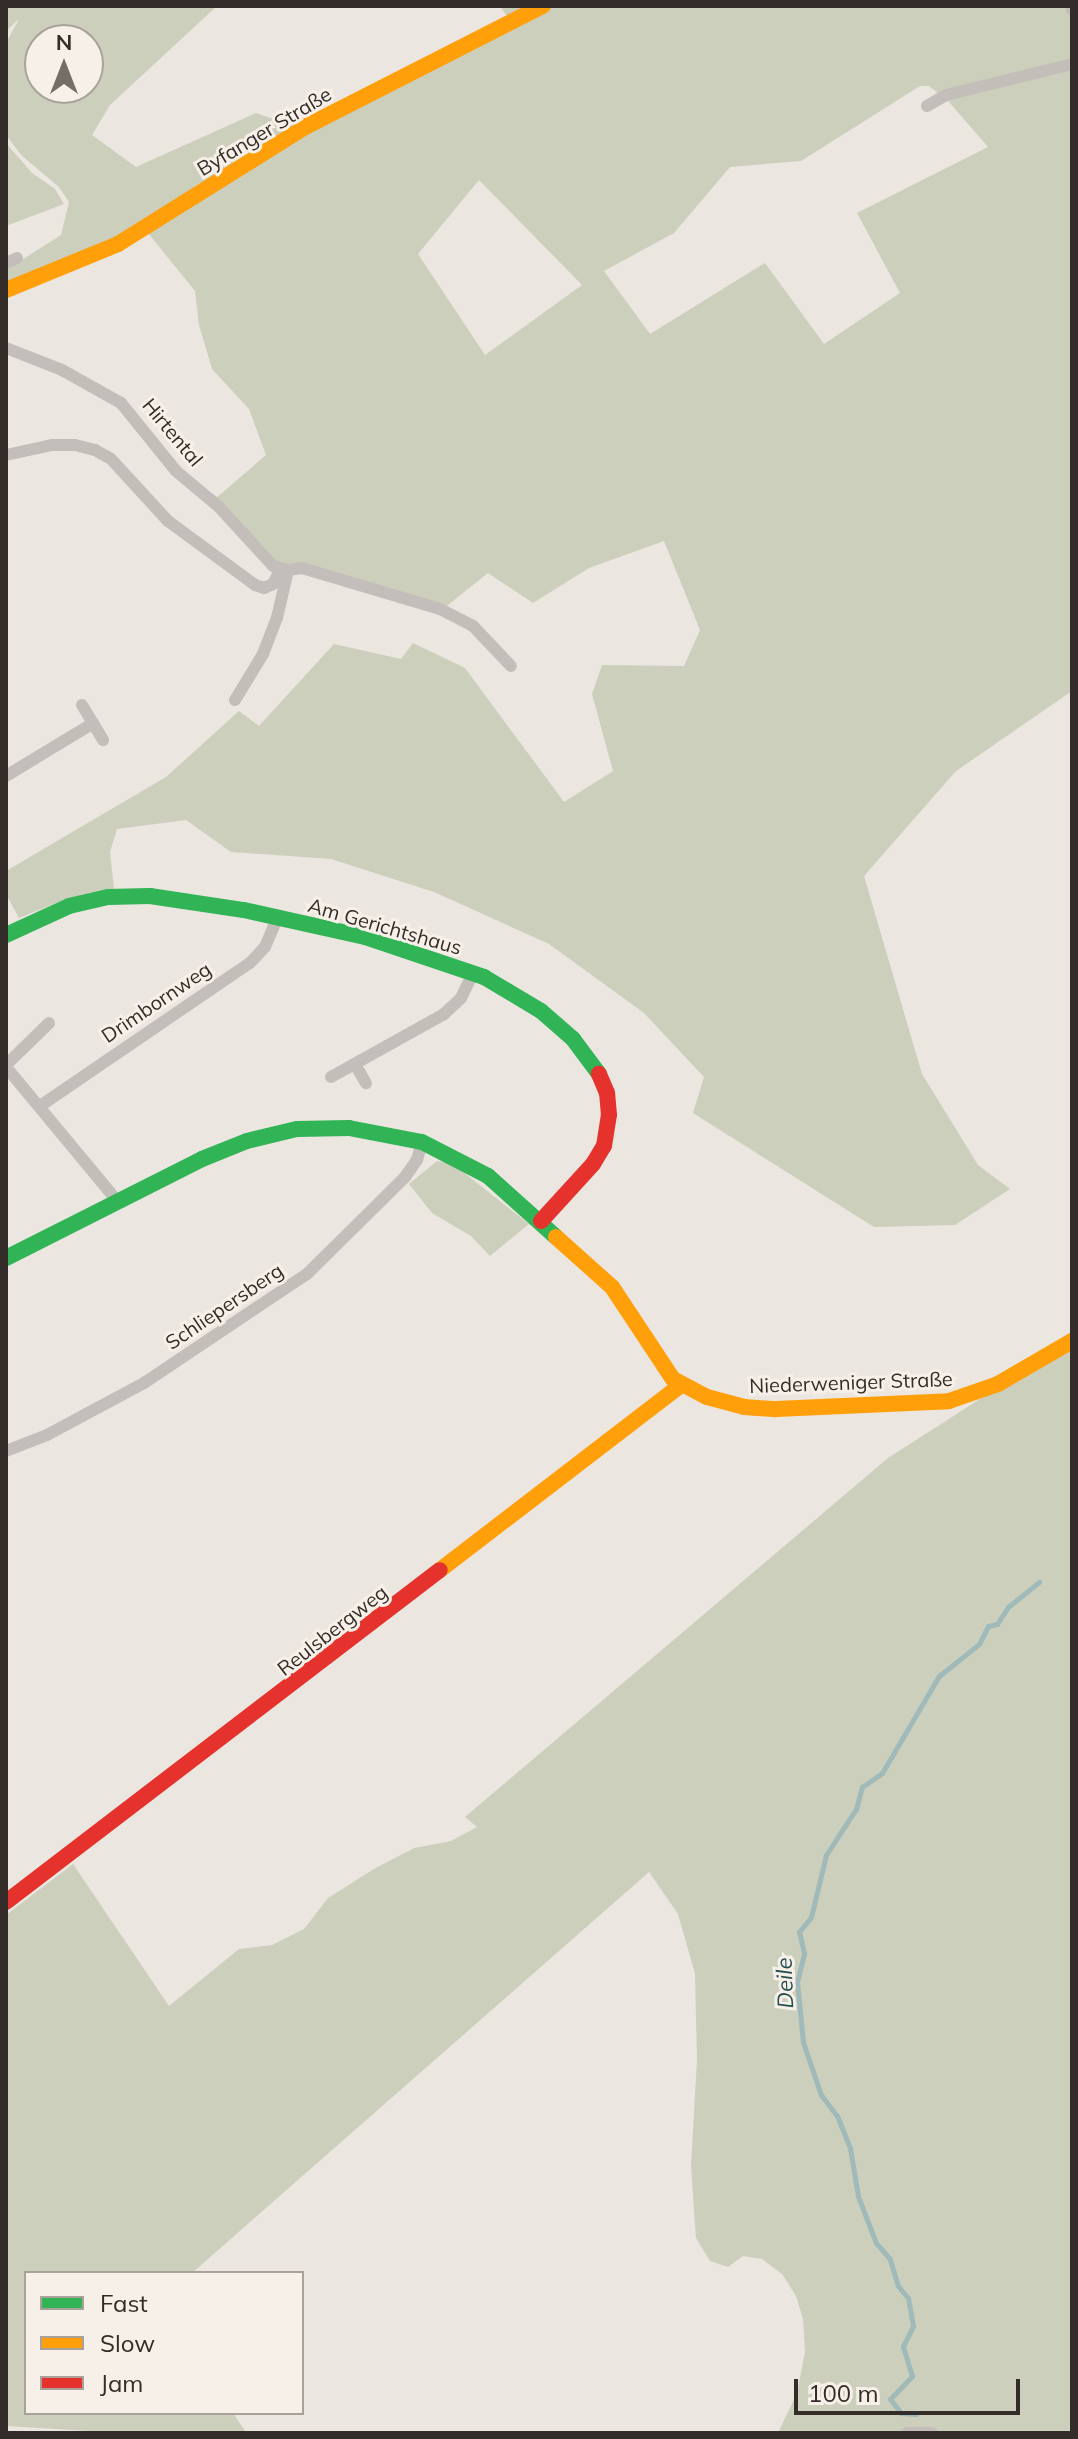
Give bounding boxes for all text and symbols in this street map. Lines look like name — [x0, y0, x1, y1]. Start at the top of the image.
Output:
north arrow — [24, 24, 104, 104]
text: N — [56, 28, 72, 56]
street label: Byfanger Straße — [193, 81, 335, 181]
street label: Hirtental — [138, 393, 208, 471]
street label: Am Gerichtshaus — [305, 893, 465, 959]
street label: Drimbornweg — [97, 957, 215, 1047]
street label: Schliepersberg — [161, 1258, 287, 1354]
street label: Niederweniger Straße — [749, 1366, 953, 1398]
street label: Reulsbergweg — [272, 1580, 392, 1680]
water label: Deile — [771, 1957, 799, 2009]
legend — [24, 2271, 304, 2415]
text: Fast — [100, 2288, 148, 2318]
text: Slow — [100, 2328, 155, 2358]
scale bar — [798, 2363, 1024, 2413]
text: Jam — [100, 2368, 143, 2398]
text: 100 m — [808, 2378, 879, 2408]

